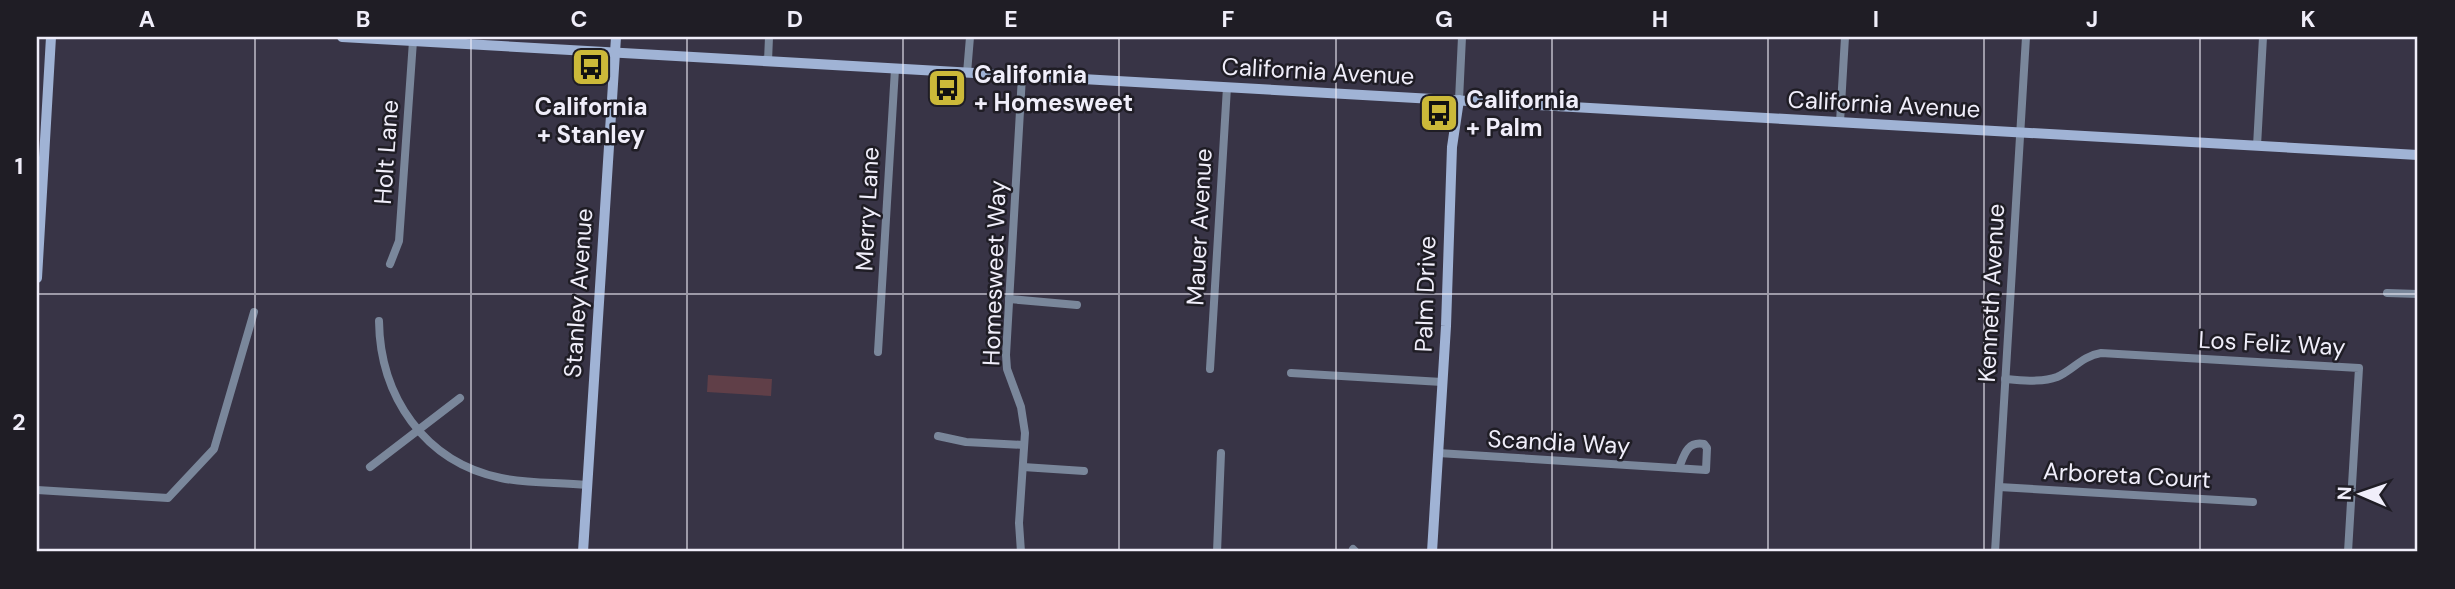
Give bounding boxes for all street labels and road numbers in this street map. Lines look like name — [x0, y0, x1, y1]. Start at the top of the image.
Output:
street label: California Avenue — [1221, 50, 1415, 92]
street label: California Avenue — [1787, 83, 1981, 125]
street label: Holt Lane — [367, 99, 405, 205]
street label: Merry Lane — [848, 146, 886, 272]
street label: Mauer Avenue — [1179, 148, 1219, 306]
street label: Homesweet Way — [975, 180, 1013, 366]
street label: Kenneth Avenue — [1971, 203, 2011, 383]
street label: Stanley Avenue — [557, 207, 599, 379]
street label: Palm Drive — [1407, 235, 1443, 353]
street label: Los Feliz Way — [2198, 324, 2346, 362]
street label: Scandia Way — [1487, 423, 1631, 461]
street label: Arboreta Court — [2042, 455, 2212, 495]

